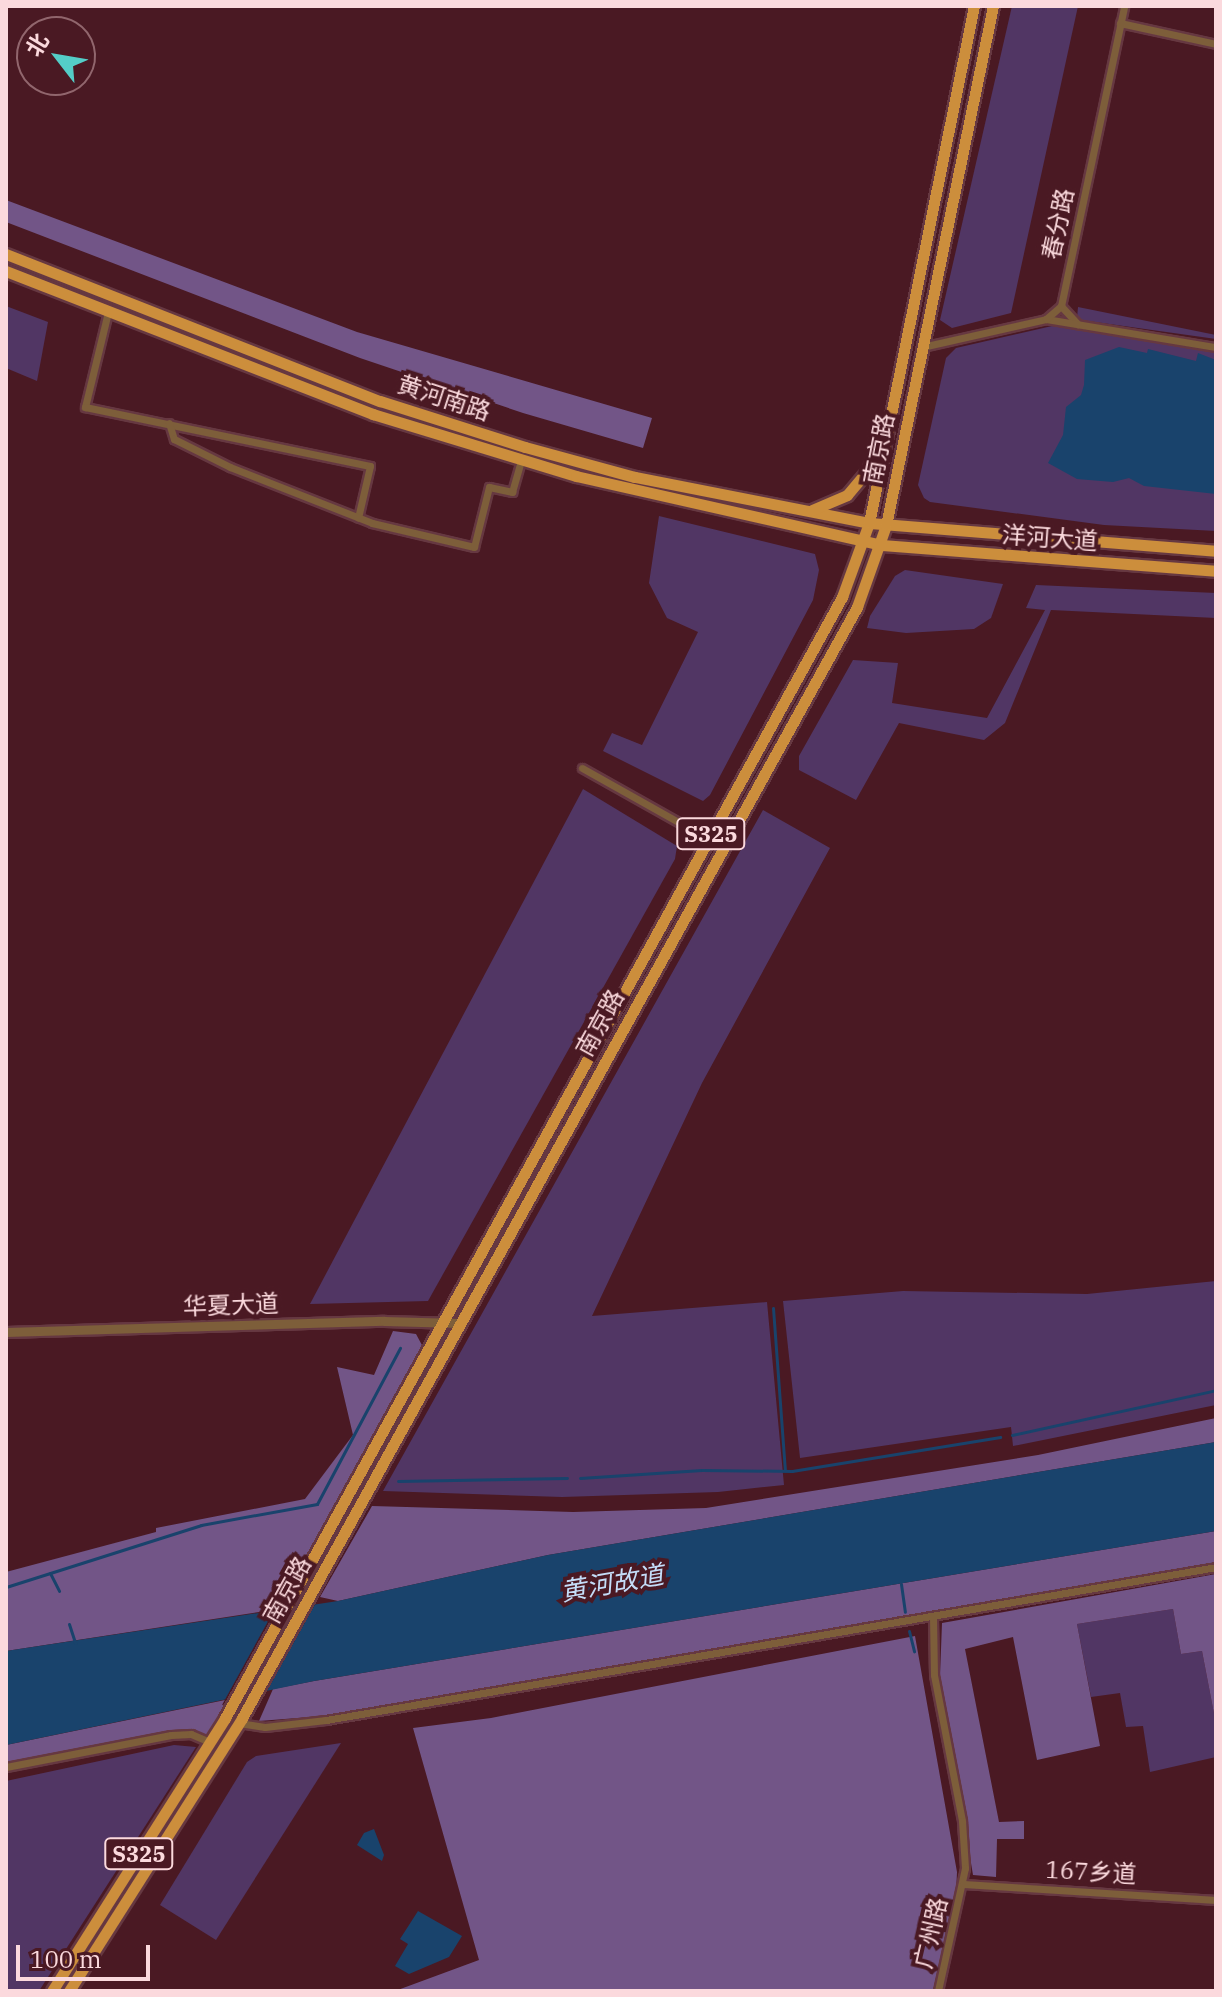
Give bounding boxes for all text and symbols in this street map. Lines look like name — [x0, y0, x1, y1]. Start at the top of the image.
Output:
north arrow — [16, 16, 96, 96]
text: 北 — [19, 28, 55, 61]
street label: 春分路 — [1036, 186, 1080, 262]
street label: 黄河南路 — [394, 369, 494, 427]
street label: 南京路 — [858, 411, 900, 487]
street label: 洋河大道 — [1001, 520, 1099, 556]
road number: S325 — [675, 816, 747, 852]
street label: 南京路 — [570, 985, 630, 1061]
street label: 华夏大道 — [183, 1289, 279, 1321]
street label: 南京路 — [257, 1552, 317, 1628]
water label: 黄河故道 — [558, 1559, 666, 1607]
road number: S325 — [103, 1836, 175, 1872]
street label: 167乡道 — [1045, 1855, 1137, 1889]
street label: 广州路 — [909, 1895, 953, 1971]
scale bar — [20, 1929, 154, 1979]
text: 100 m — [30, 1943, 102, 1975]

